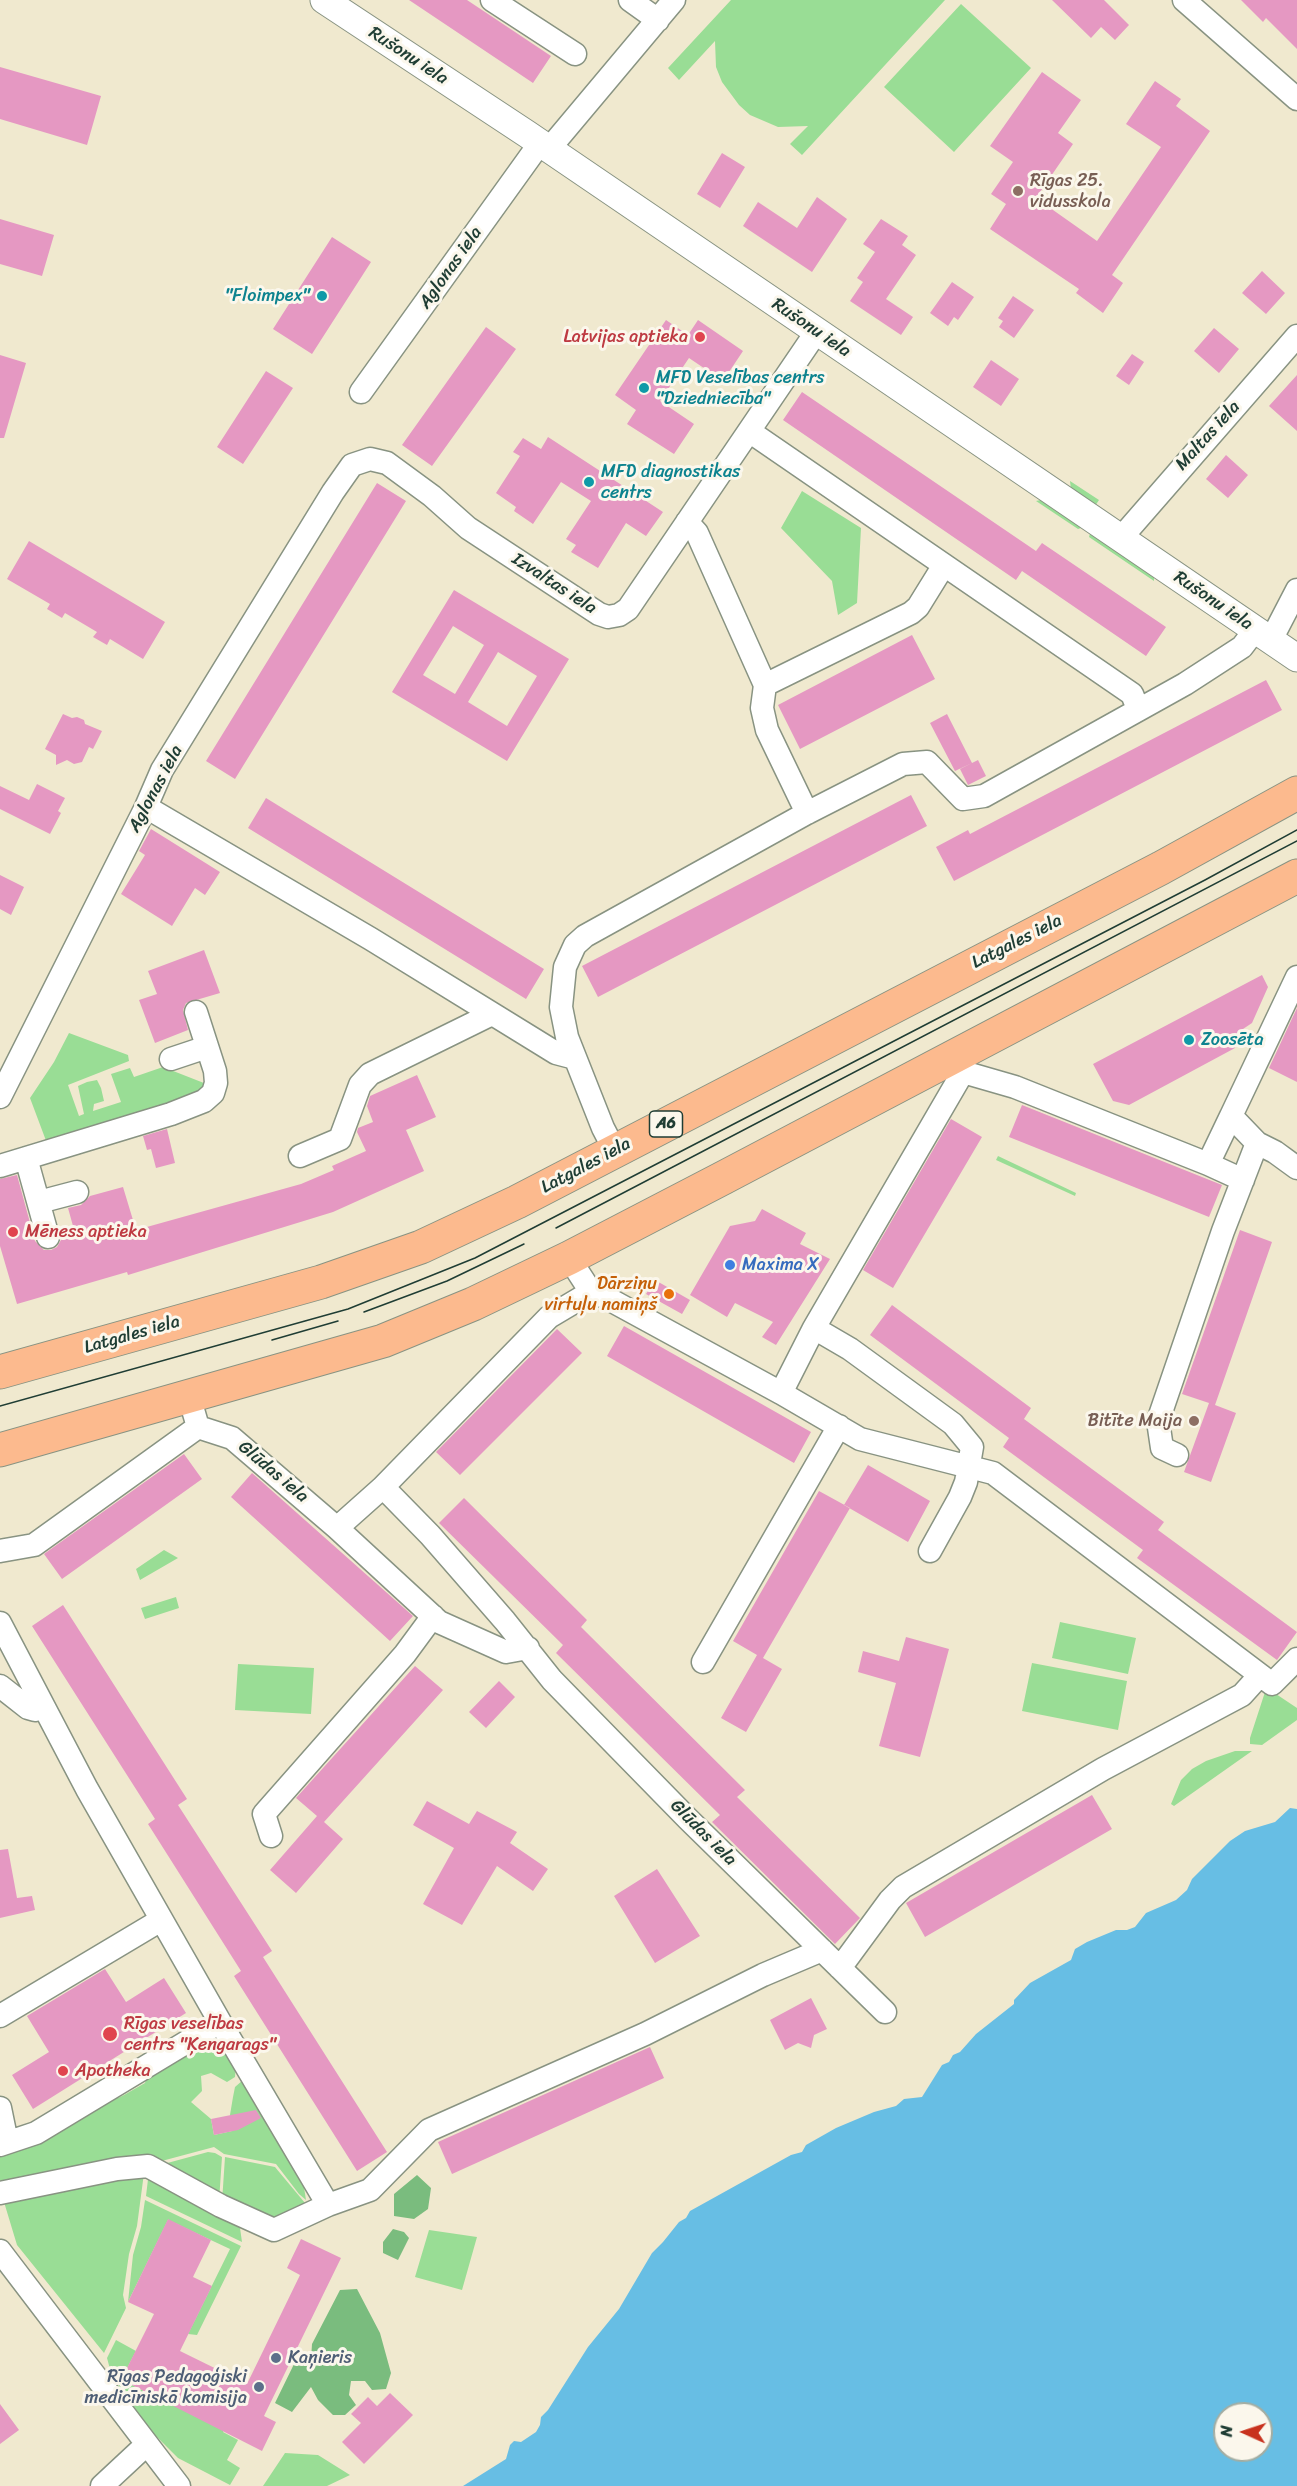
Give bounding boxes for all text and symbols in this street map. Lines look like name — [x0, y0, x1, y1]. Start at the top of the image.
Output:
street label: Rušonu iela — [364, 22, 452, 90]
place label: Rīgas 25. vidusskola — [1030, 170, 1111, 213]
marker: Rīgas 25. vidusskola — [1011, 184, 1025, 198]
street label: Aglonas iela — [415, 223, 487, 313]
place label: "Floimpex" — [225, 285, 310, 307]
marker: "Floimpex" — [315, 289, 329, 303]
street label: Rušonu iela — [767, 294, 855, 362]
place label: Latvijas aptieka — [564, 326, 688, 348]
marker: Latvijas aptieka — [693, 330, 707, 344]
place label: MFD Veselības centrs "Dziedniecība" — [656, 367, 825, 410]
marker: MFD Veselības centrs "Dziedniecība" — [637, 381, 651, 395]
street label: Maltas iela — [1171, 397, 1245, 475]
place label: MFD diagnostikas centrs — [601, 461, 740, 504]
marker: MFD diagnostikas centrs — [582, 475, 596, 489]
street label: Izvaltas iela — [508, 549, 600, 619]
street label: Rušonu iela — [1169, 567, 1257, 635]
street label: Aglonas iela — [124, 742, 188, 836]
street label: Latgales iela — [968, 910, 1066, 974]
place label: Zoosēta — [1201, 1029, 1264, 1051]
marker: Zoosēta — [1182, 1033, 1196, 1047]
road number: A6 — [650, 1111, 682, 1137]
street label: Latgales iela — [537, 1133, 635, 1199]
place label: Mēness aptieka — [25, 1221, 147, 1243]
marker: Mēness aptieka — [6, 1225, 20, 1239]
place label: Maxima X — [742, 1254, 819, 1276]
marker: Maxima X — [723, 1258, 737, 1272]
place label: Dārziņu virtuļu namiņš — [544, 1273, 657, 1316]
marker: Dārziņu virtuļu namiņš — [662, 1287, 676, 1301]
street label: Latgales iela — [82, 1311, 182, 1359]
place label: Bitīte Maija — [1087, 1410, 1182, 1432]
marker: Bitīte Maija — [1187, 1414, 1201, 1428]
street label: Glūdas iela — [234, 1436, 312, 1508]
street label: Glūdas iela — [665, 1795, 741, 1871]
place label: Rīgas veselības centrs "Ķengarags" — [124, 2013, 276, 2056]
marker: Rīgas veselības centrs "Ķengarags" — [101, 2025, 119, 2043]
place label: Apotheka — [75, 2060, 151, 2082]
marker: Apotheka — [56, 2064, 70, 2078]
place label: Kaņieris — [288, 2347, 352, 2369]
marker: Kaņieris — [269, 2351, 283, 2365]
place label: Rīgas Pedagoģiski medicīniskā komisija — [85, 2366, 247, 2408]
marker: Rīgas Pedagoģiski medicīniskā komisija — [252, 2380, 266, 2394]
north arrow — [1213, 2402, 1273, 2462]
text: N — [1212, 2425, 1241, 2437]

